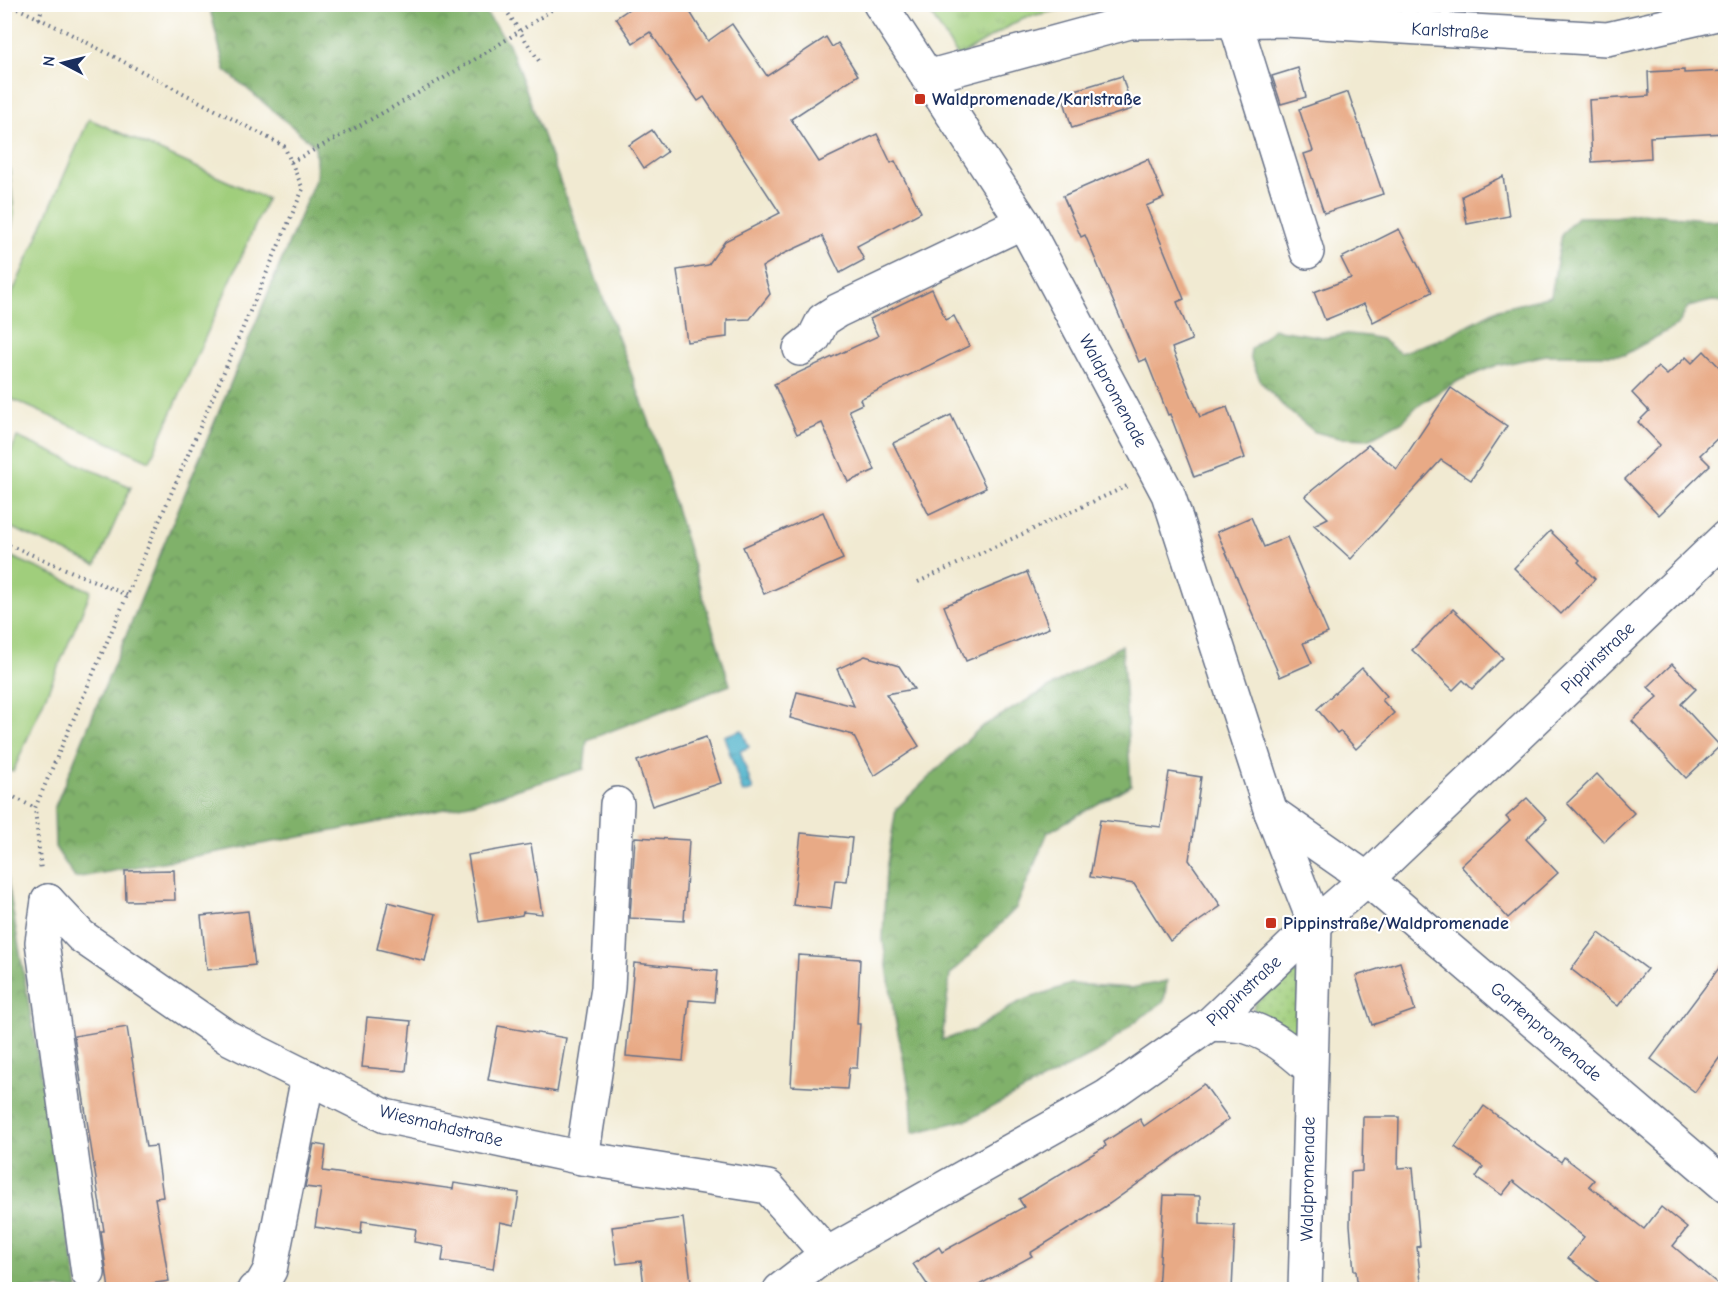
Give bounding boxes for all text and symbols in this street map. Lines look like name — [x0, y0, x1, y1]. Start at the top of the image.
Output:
street label: Karlstraße — [1411, 18, 1489, 44]
north arrow — [33, 33, 93, 93]
text: N — [40, 55, 59, 68]
place label: Waldpromenade/Karlstraße — [932, 89, 1142, 110]
marker: Waldpromenade/Karlstraße — [913, 92, 927, 106]
street label: Waldpromenade — [1074, 331, 1152, 451]
street label: Pippinstraße — [1557, 618, 1639, 698]
place label: Pippinstraße/Waldpromenade — [1283, 913, 1509, 934]
marker: Pippinstraße/Waldpromenade — [1264, 916, 1278, 930]
street label: Pippinstraße — [1202, 951, 1286, 1031]
street label: Gartenpromenade — [1486, 978, 1606, 1086]
street label: Wiesmahdstraße — [377, 1100, 505, 1152]
street label: Waldpromenade — [1296, 1116, 1320, 1242]

